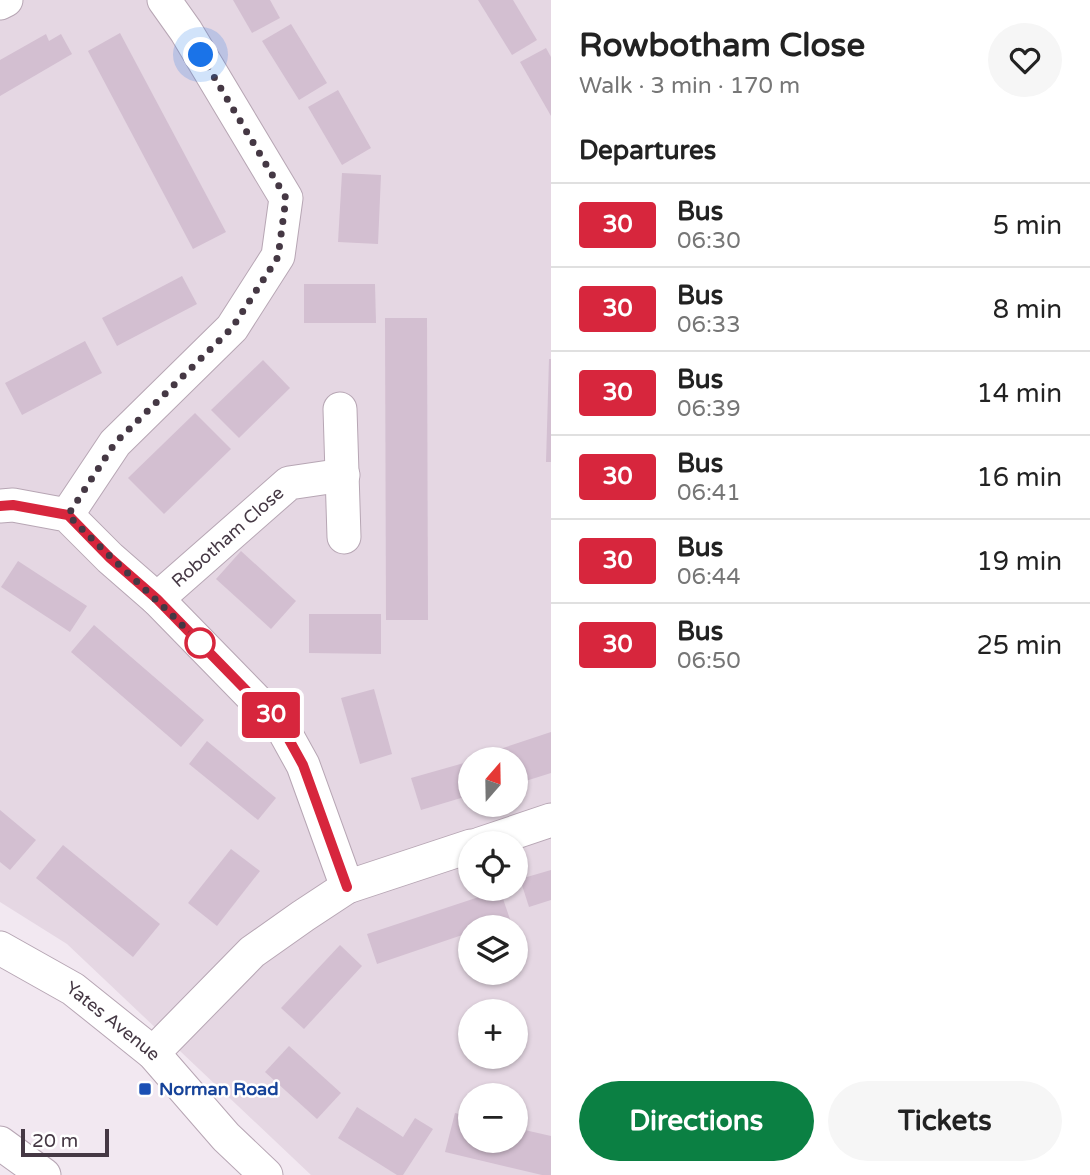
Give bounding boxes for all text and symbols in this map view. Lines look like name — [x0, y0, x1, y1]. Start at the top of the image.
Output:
button: heart — [988, 23, 1062, 97]
text: Rowbotham Close — [579, 26, 865, 65]
your location — [183, 37, 218, 72]
text: Walk · 3 min · 170 m — [579, 72, 800, 100]
text: Departures — [579, 135, 716, 166]
text: Bus — [677, 196, 723, 227]
text: 30 — [602, 210, 633, 239]
text: 5 min — [993, 210, 1062, 241]
text: 06:30 — [677, 227, 741, 255]
text: Bus — [677, 280, 723, 311]
text: 30 — [602, 294, 633, 323]
text: 8 min — [993, 294, 1062, 325]
text: 06:33 — [677, 311, 741, 339]
text: Bus — [677, 364, 723, 395]
text: 30 — [602, 378, 633, 407]
text: 14 min — [976, 378, 1062, 409]
text: 06:39 — [677, 395, 741, 423]
text: Bus — [677, 448, 723, 479]
text: 30 — [602, 462, 633, 491]
text: 16 min — [976, 462, 1062, 493]
text: 06:41 — [677, 479, 741, 507]
street label: Robotham Close — [167, 482, 288, 592]
text: Bus — [677, 532, 723, 563]
text: 30 — [602, 546, 633, 575]
text: 19 min — [976, 546, 1062, 577]
text: 06:44 — [677, 563, 741, 591]
text: Bus — [677, 616, 723, 647]
unlabelled marker — [185, 628, 215, 658]
text: 30 — [602, 630, 633, 659]
text: 25 min — [976, 630, 1062, 661]
text: 06:50 — [677, 647, 741, 675]
line badge: 30 — [240, 692, 302, 738]
text: 30 — [256, 700, 286, 729]
north arrow — [458, 747, 528, 817]
map controls — [458, 747, 528, 1153]
button: locate — [458, 831, 528, 901]
button: layers — [458, 915, 528, 985]
street label: Yates Avenue — [62, 976, 165, 1065]
button: + — [458, 999, 528, 1069]
place label: Norman Road — [159, 1078, 279, 1100]
marker: Norman Road — [137, 1081, 153, 1097]
button: Directions — [579, 1081, 814, 1161]
button: Tickets — [828, 1081, 1062, 1161]
button: − — [458, 1083, 528, 1153]
scale bar — [21, 1126, 108, 1158]
text: 20 m — [32, 1130, 78, 1152]

